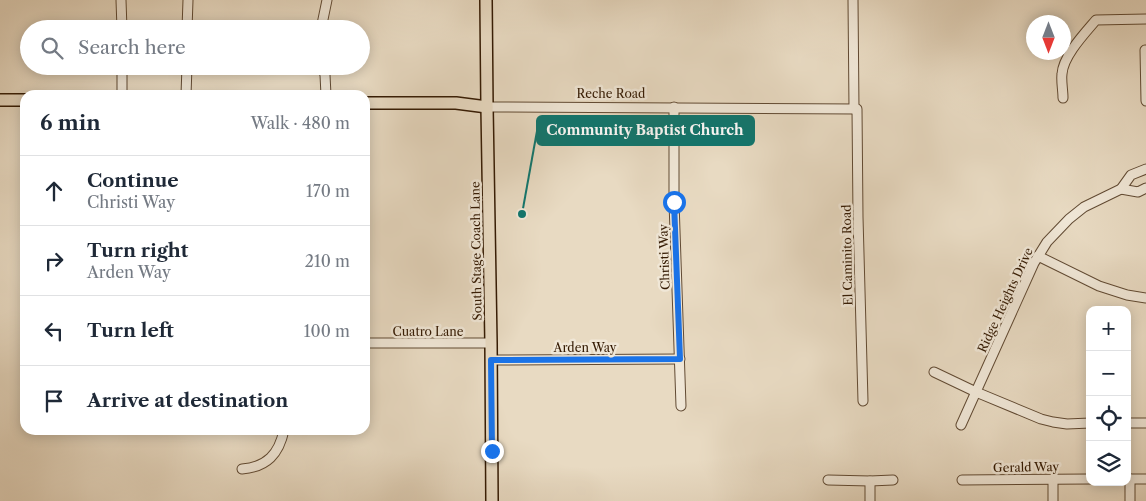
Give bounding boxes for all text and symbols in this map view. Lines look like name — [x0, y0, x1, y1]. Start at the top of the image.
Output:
north arrow — [1026, 15, 1071, 60]
search box — [20, 20, 370, 75]
icon: search — [38, 34, 66, 62]
text: Search here — [78, 36, 186, 59]
street label: Reche Road — [577, 86, 646, 101]
text: 6 min — [40, 110, 101, 135]
text: Walk · 480 m — [251, 113, 350, 133]
callout: Community Baptist Church — [537, 116, 754, 145]
text: Community Baptist Church — [546, 121, 744, 139]
text: Continue — [87, 169, 179, 192]
icon: ahead — [40, 177, 68, 205]
text: 170 m — [306, 181, 350, 201]
street label: South Stage Coach Lane — [467, 181, 485, 321]
route start — [663, 191, 686, 214]
text: Christi Way — [87, 192, 175, 212]
street label: El Caminito Road — [839, 204, 855, 306]
street label: Christi Way — [655, 223, 673, 290]
text: Turn right — [87, 239, 188, 262]
street label: Ridge Heights Drive — [974, 245, 1036, 355]
icon: right — [40, 247, 68, 275]
text: 210 m — [305, 251, 350, 271]
text: Arden Way — [87, 262, 171, 282]
map controls — [1086, 306, 1131, 486]
button: + — [1086, 306, 1131, 351]
icon: left — [40, 317, 68, 345]
text: Turn left — [87, 319, 174, 342]
text: 100 m — [304, 321, 350, 341]
street label: Cuatro Lane — [392, 324, 464, 339]
street label: Arden Way — [553, 340, 617, 355]
button: − — [1086, 351, 1131, 396]
icon: arrive — [40, 387, 68, 415]
text: Arrive at destination — [87, 389, 288, 412]
button: locate — [1086, 396, 1131, 441]
route end — [481, 440, 504, 463]
button: layers — [1086, 441, 1131, 486]
street label: Gerald Way — [993, 459, 1059, 475]

